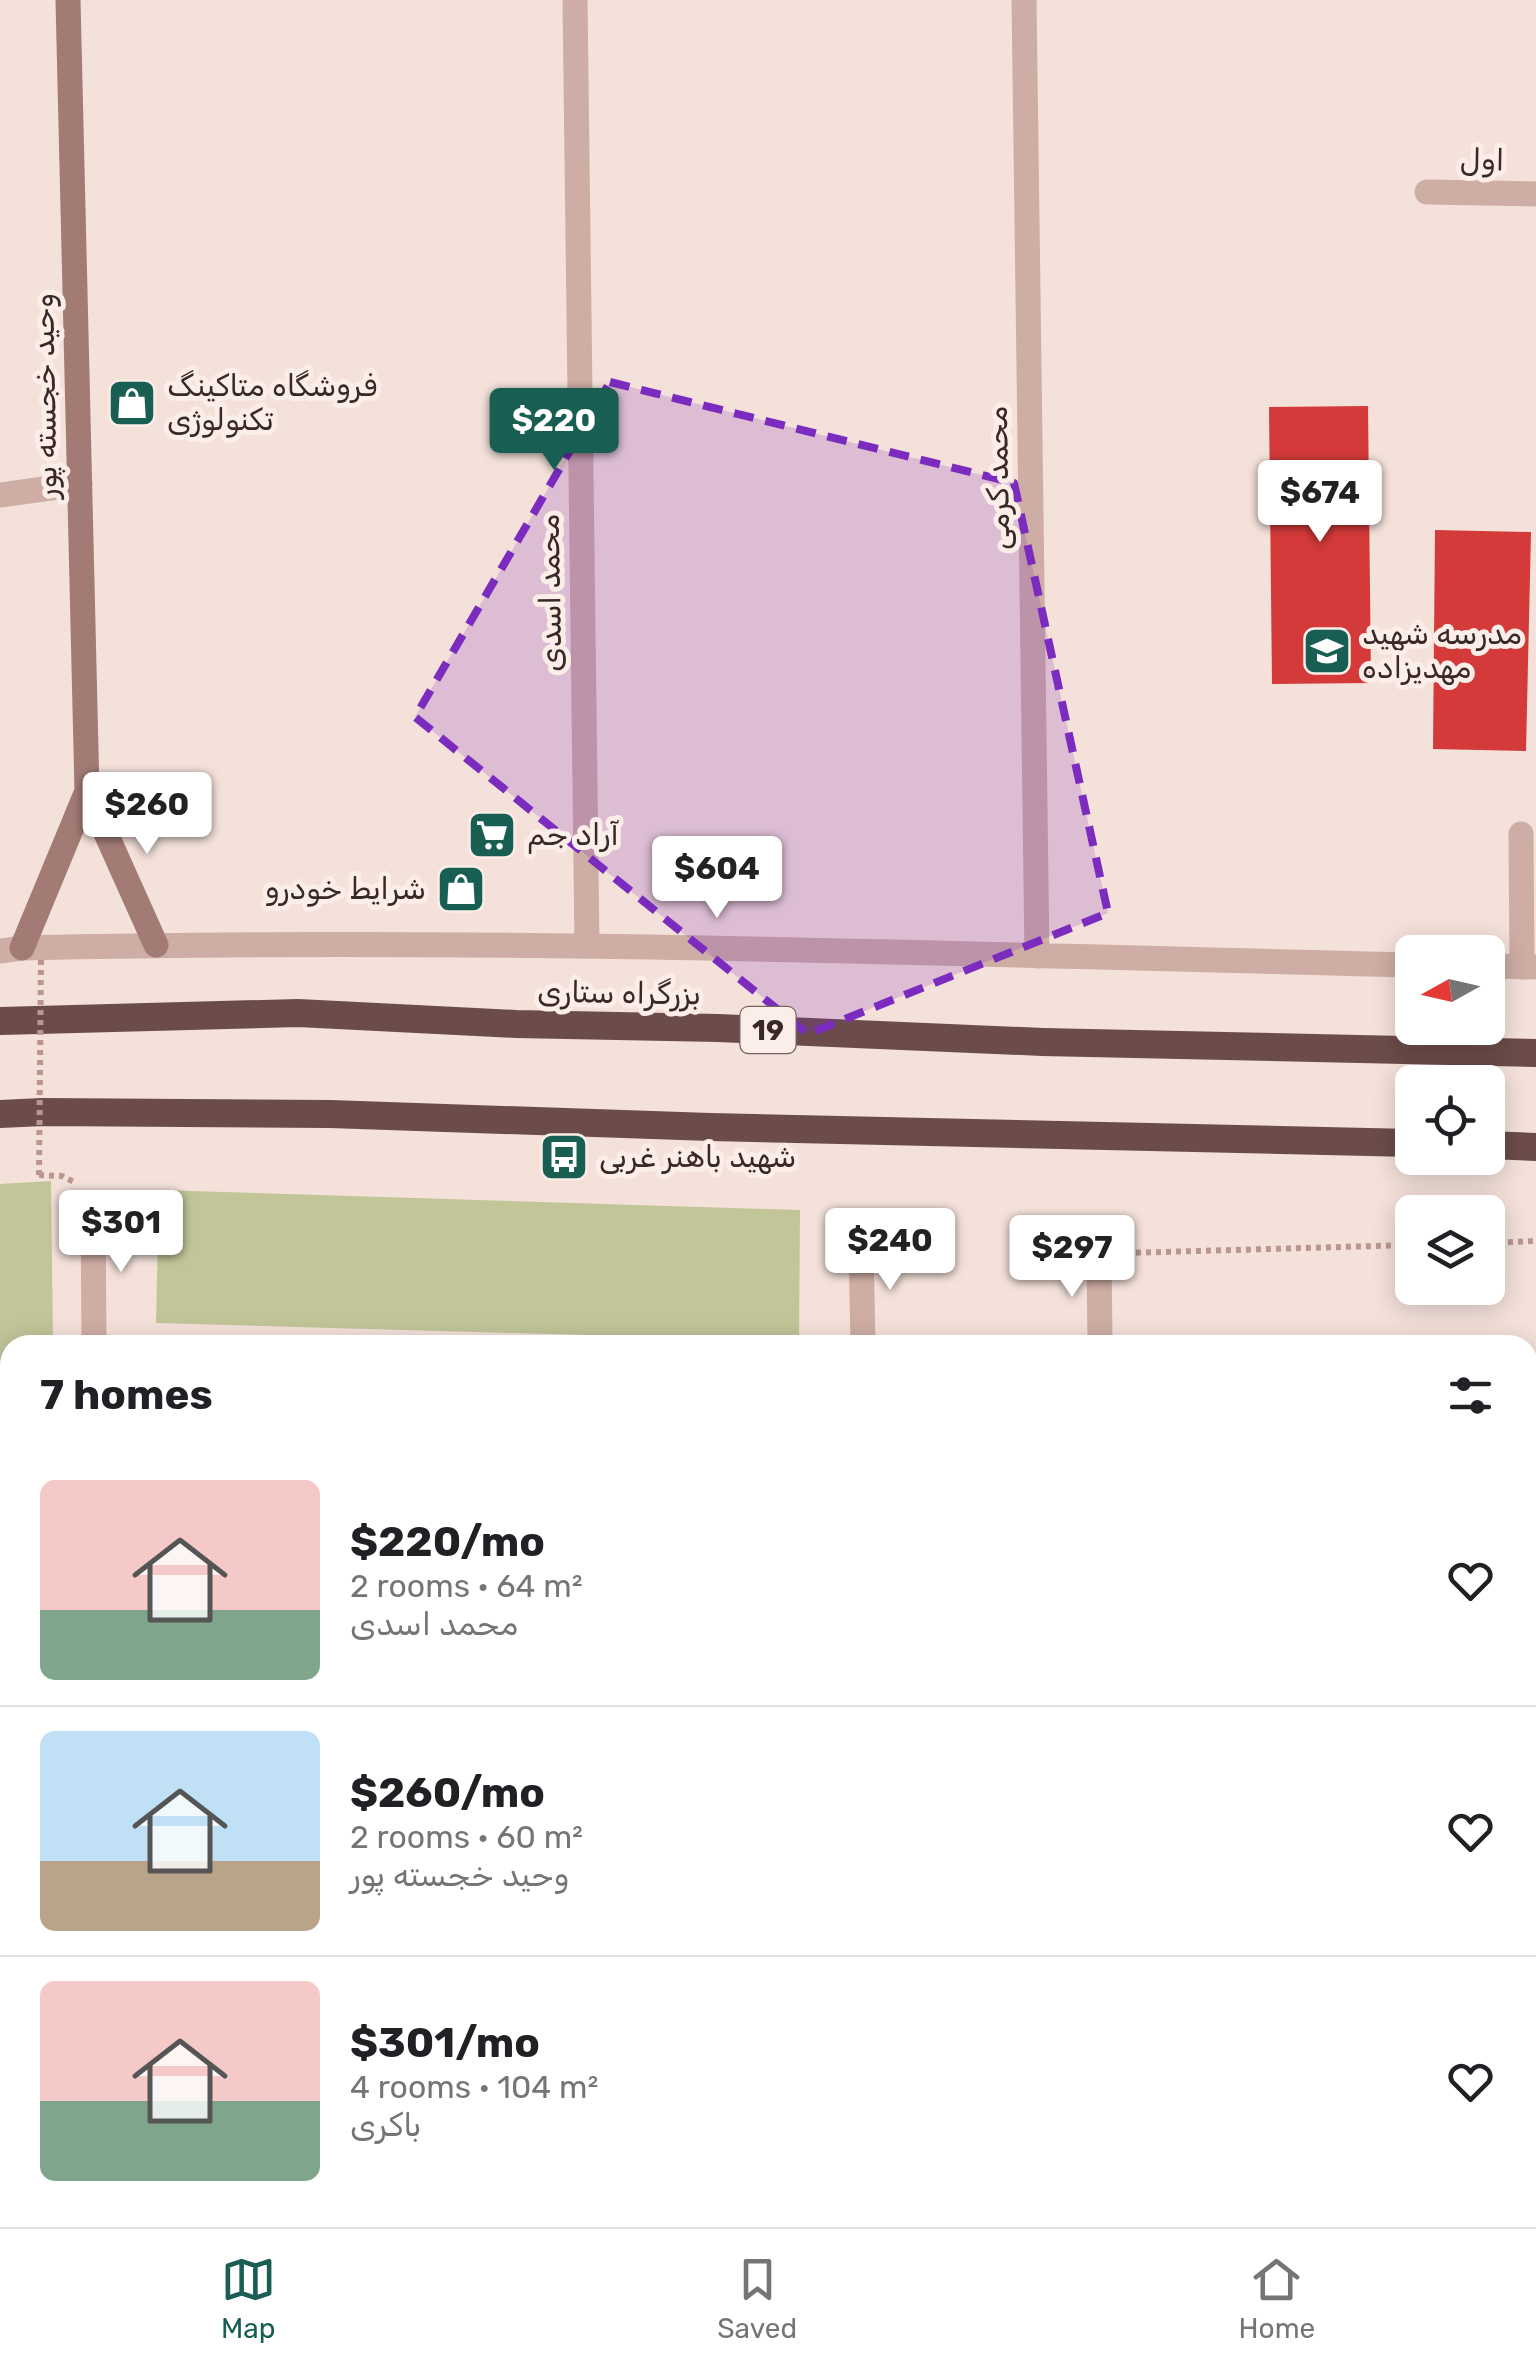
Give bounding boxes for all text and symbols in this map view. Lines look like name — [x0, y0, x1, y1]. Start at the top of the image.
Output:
street label: اول — [1459, 142, 1505, 178]
street label: وحید خجسته پور — [25, 293, 67, 501]
place label: فروشگاه متاکینگ تکنولوژی — [167, 368, 377, 438]
shop icon: فروشگاه متاکینگ تکنولوژی — [106, 377, 158, 429]
pin: $220 — [495, 388, 613, 473]
text: $220 — [512, 401, 596, 439]
street label: محمد کرمی — [979, 406, 1017, 550]
pin: $674 — [1261, 460, 1379, 545]
text: $674 — [1280, 473, 1360, 511]
street label: محمد اسدی — [531, 514, 569, 672]
place label: مدرسه شهيد مهديزاده — [1362, 616, 1522, 686]
school or university icon: مدرسه شهيد مهديزاده — [1301, 625, 1353, 677]
pin: $260 — [88, 772, 206, 857]
text: $260 — [105, 785, 189, 823]
supermarket icon: آراد جم — [466, 809, 518, 861]
place label: آراد جم — [527, 817, 619, 854]
pin: $604 — [658, 836, 776, 921]
text: $604 — [674, 849, 760, 887]
shop icon: شرایط خودرو — [435, 863, 487, 915]
place label: شرایط خودرو — [265, 871, 426, 907]
north arrow — [1395, 935, 1505, 1045]
map controls — [1395, 935, 1505, 1305]
street label: بزرگراه ستاری — [537, 974, 701, 1012]
road number: 19 — [740, 1007, 796, 1053]
button: locate — [1395, 1065, 1505, 1175]
bus stop icon: شهید باهنر غربی — [538, 1131, 590, 1183]
place label: شهید باهنر غربی — [599, 1139, 796, 1175]
pin: $301 — [62, 1190, 180, 1275]
button: layers — [1395, 1195, 1505, 1305]
text: $301 — [81, 1203, 161, 1241]
pin: $240 — [831, 1208, 949, 1293]
pin: $297 — [1013, 1215, 1131, 1300]
text: $240 — [847, 1221, 933, 1259]
text: $297 — [1031, 1228, 1113, 1266]
icon: filters — [1443, 1368, 1498, 1423]
text: 7 homes — [40, 1370, 213, 1420]
text: $220/mo — [350, 1517, 545, 1567]
icon: home — [120, 1520, 240, 1640]
icon: heart — [1443, 1553, 1498, 1608]
text: 2 rooms · 64 m² — [350, 1567, 583, 1605]
text: محمد اسدی — [350, 1605, 518, 1643]
text: $260/mo — [350, 1768, 545, 1818]
icon: home — [120, 1771, 240, 1891]
icon: heart — [1443, 1804, 1498, 1859]
text: 2 rooms · 60 m² — [350, 1818, 583, 1856]
text: وحید خجسته پور — [350, 1856, 569, 1894]
text: $301/mo — [350, 2018, 540, 2068]
icon: home — [120, 2021, 240, 2141]
icon: heart — [1443, 2054, 1498, 2109]
text: 4 rooms · 104 m² — [350, 2068, 598, 2106]
text: باکری — [350, 2106, 421, 2144]
tab: Map — [221, 2252, 276, 2345]
tab: Saved — [717, 2252, 797, 2345]
tab: Home — [1239, 2252, 1315, 2345]

